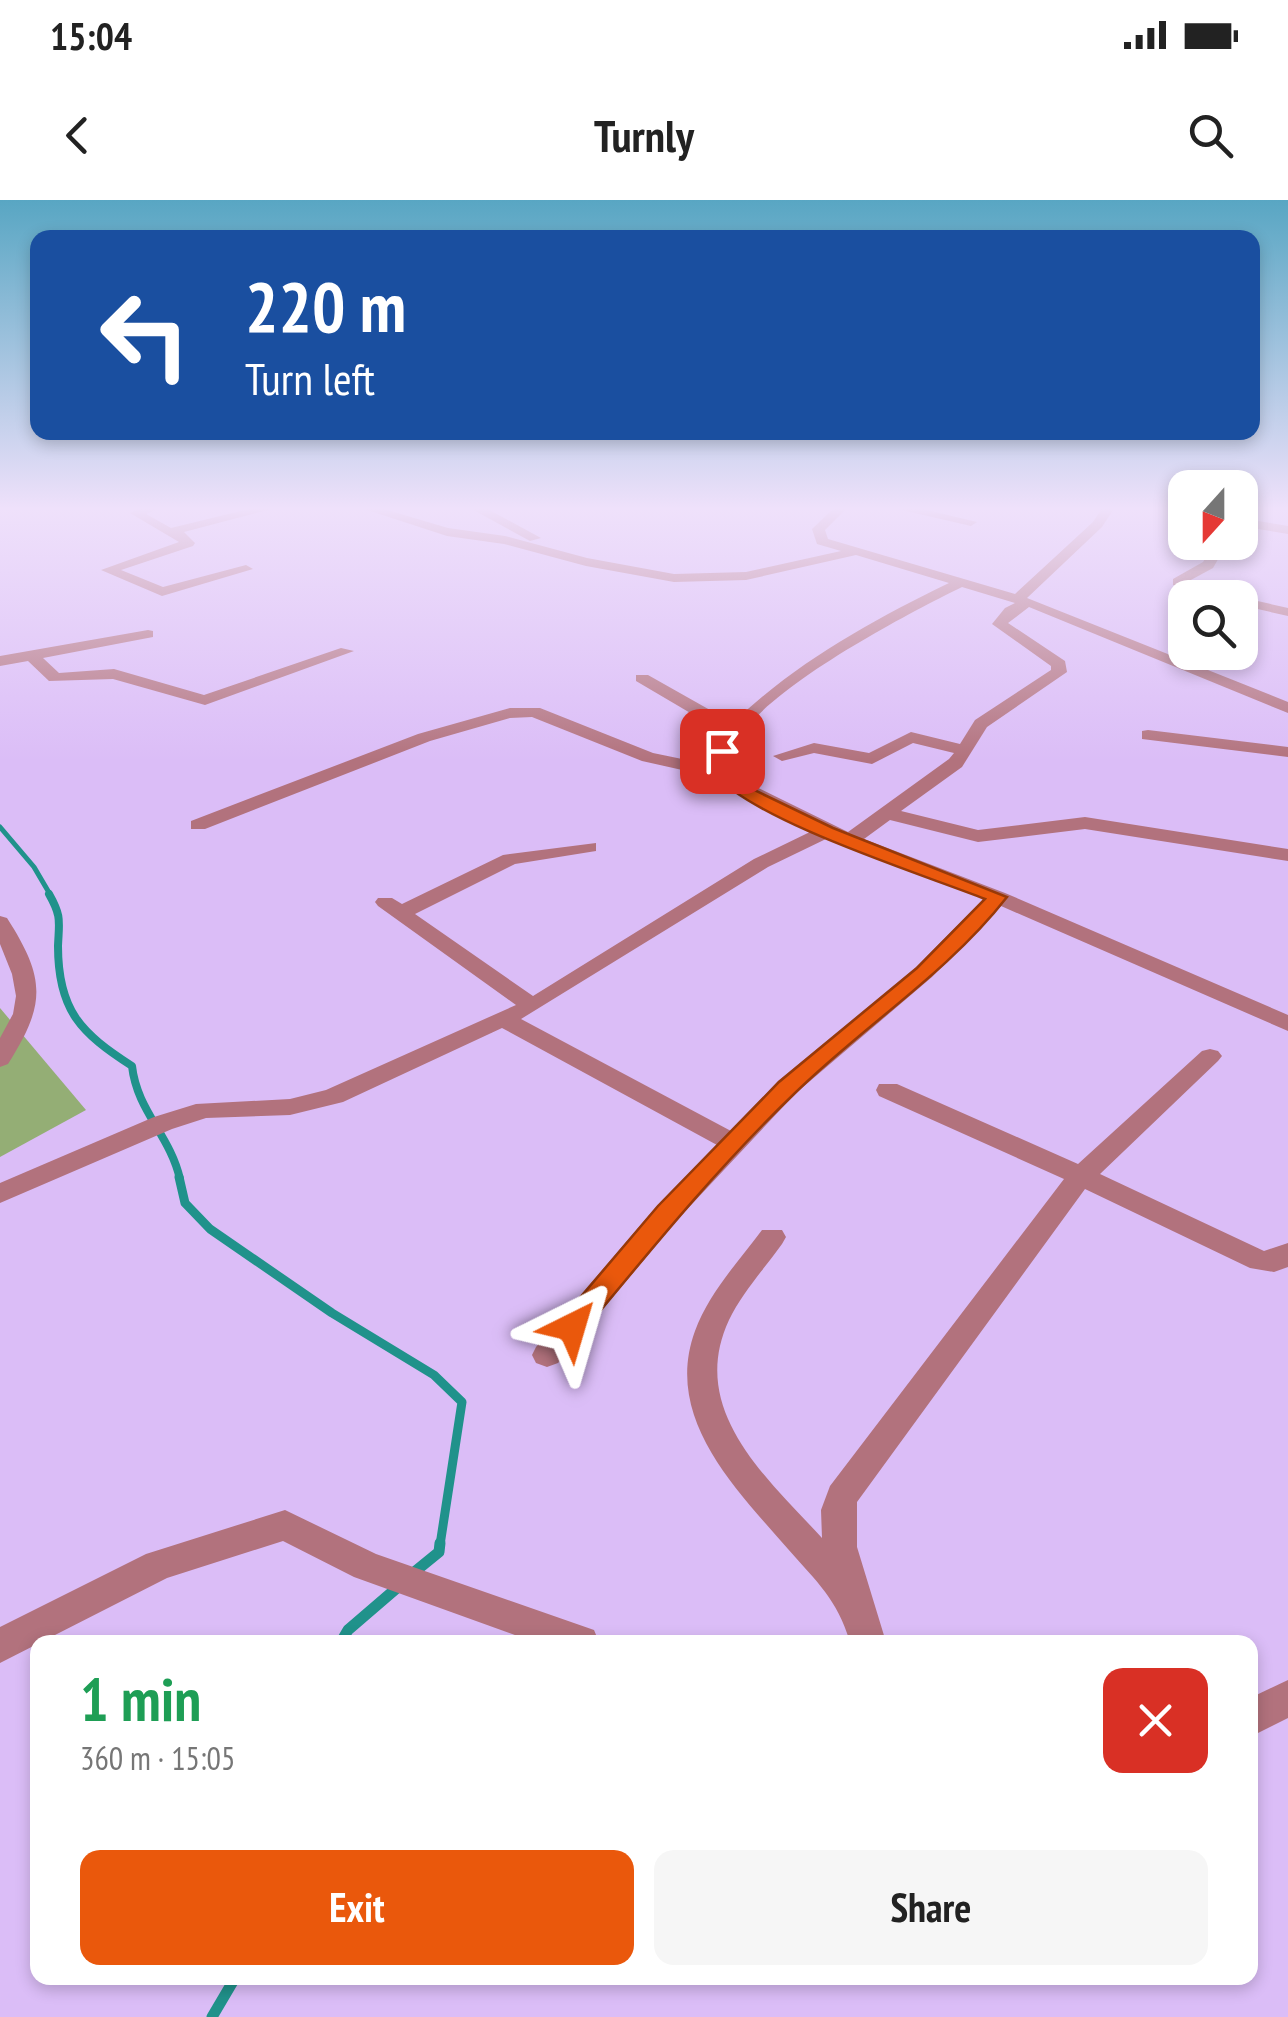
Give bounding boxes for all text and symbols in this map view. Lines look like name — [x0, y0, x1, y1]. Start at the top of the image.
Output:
text: 15:04 — [50, 11, 132, 60]
text: Turnly — [594, 106, 694, 164]
icon: back — [50, 108, 105, 163]
icon: search — [1183, 108, 1238, 163]
text: 220 m — [245, 261, 406, 351]
icon: left — [80, 270, 210, 400]
text: Turn left — [245, 349, 375, 407]
north arrow — [1168, 470, 1258, 560]
map controls — [1168, 470, 1258, 670]
button: search — [1168, 580, 1258, 670]
pin — [680, 709, 765, 794]
icon: arrive — [695, 724, 750, 779]
position arrow — [520, 1275, 624, 1379]
text: 1 min — [80, 1660, 201, 1738]
button: close — [1103, 1668, 1208, 1773]
text: 360 m · 15:05 — [80, 1737, 235, 1779]
button: Exit — [80, 1850, 634, 1965]
button: Share — [654, 1850, 1208, 1965]

